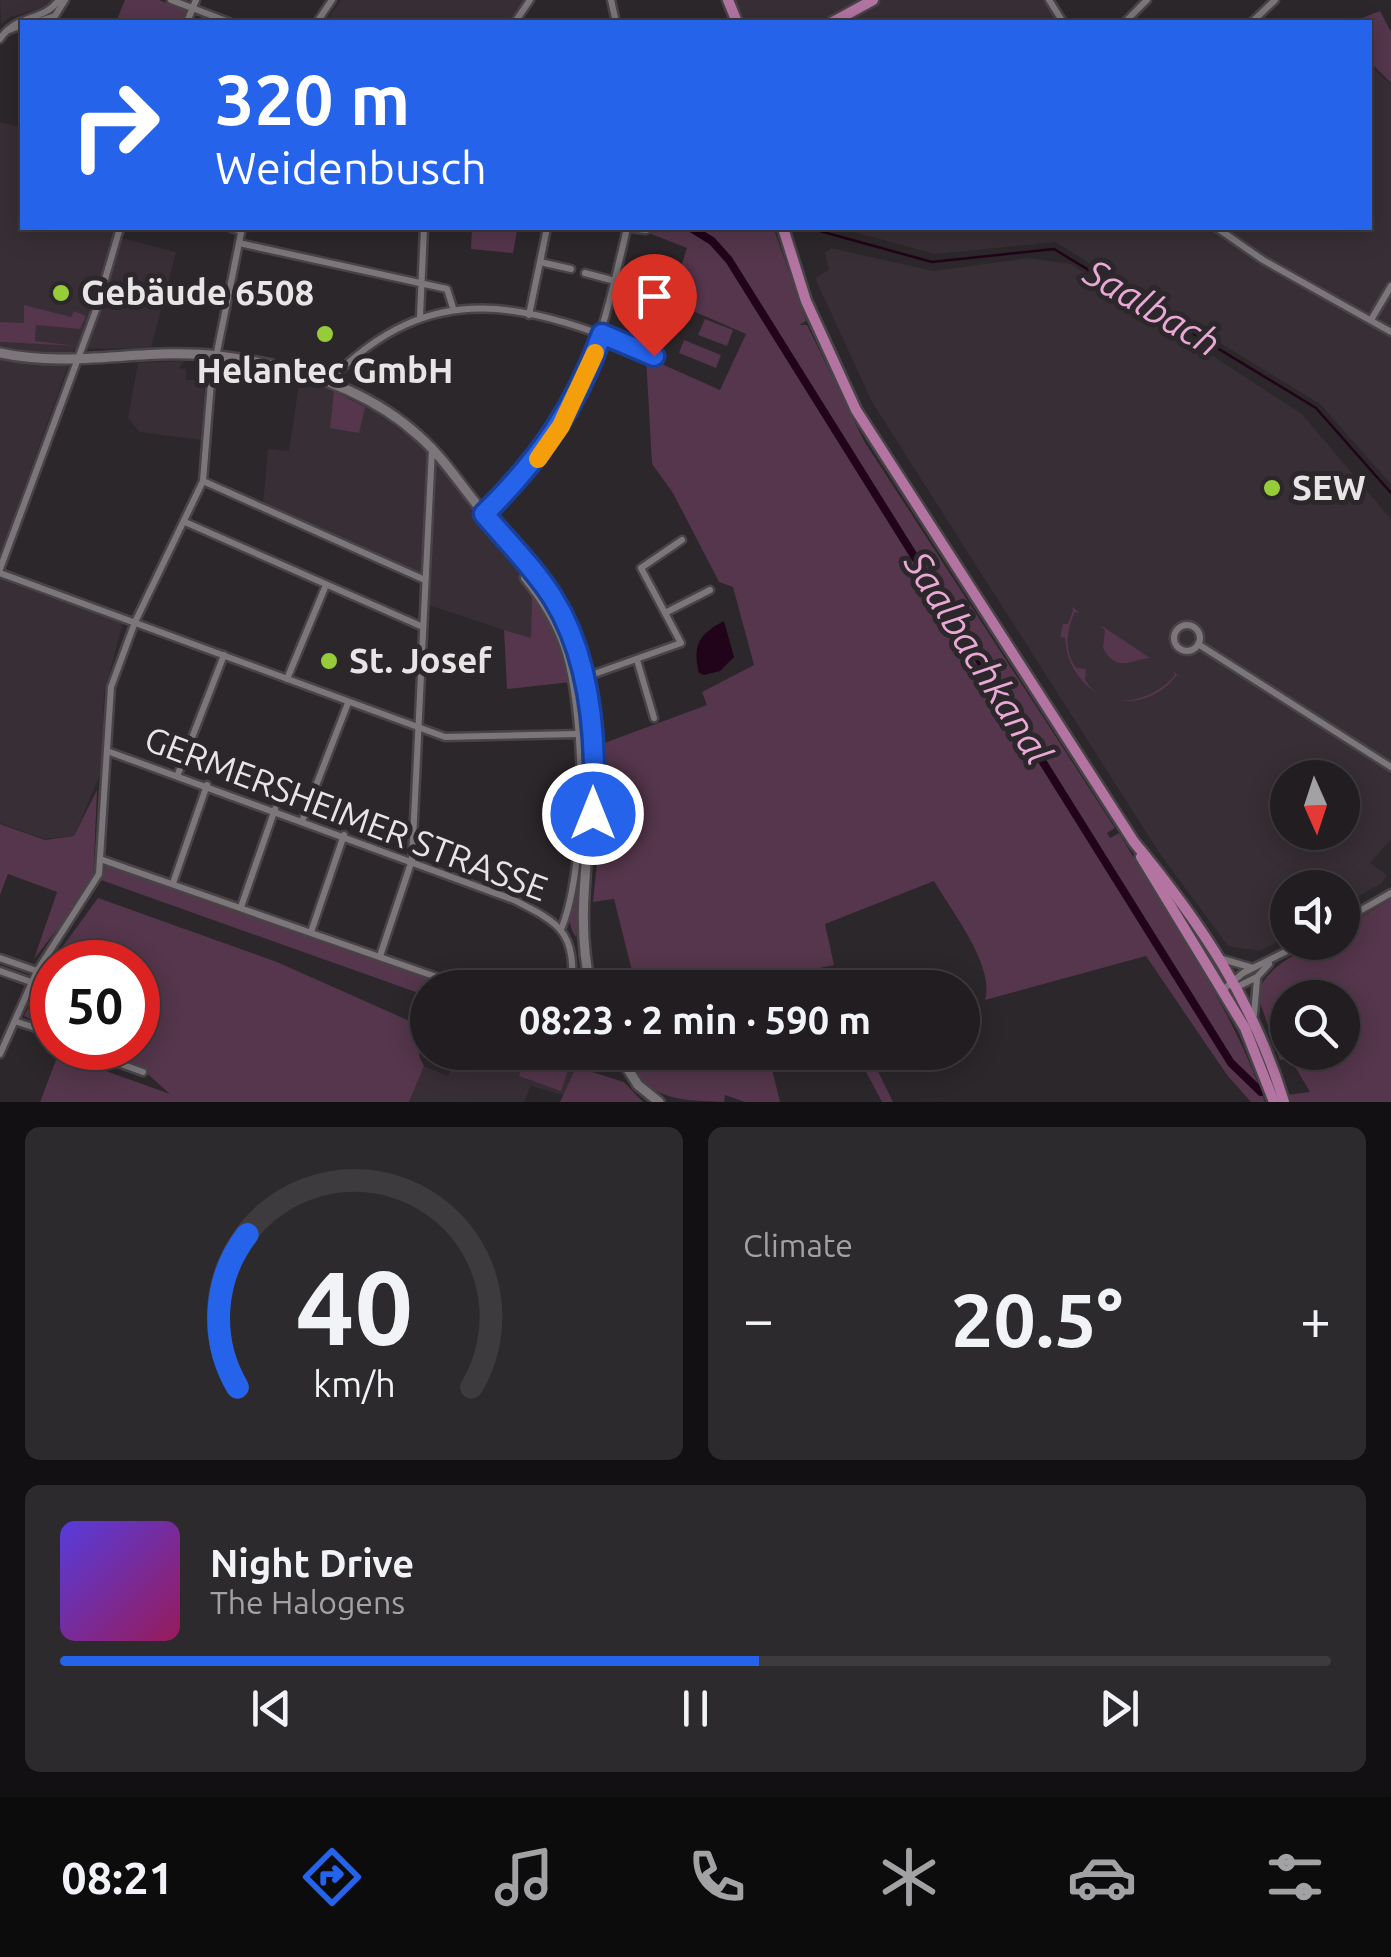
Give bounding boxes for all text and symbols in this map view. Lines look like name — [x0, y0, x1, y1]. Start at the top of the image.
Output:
icon: right — [50, 60, 180, 190]
text: 320 m — [215, 60, 410, 138]
text: Weidenbusch — [215, 142, 487, 193]
water label: Saalbach — [1076, 250, 1228, 364]
pin — [612, 254, 697, 357]
icon: arrive — [627, 269, 682, 324]
place label: Gebäude 6508 — [81, 272, 314, 312]
marker: Gebäude 6508 — [50, 282, 72, 304]
marker: Helantec GmbH — [314, 323, 336, 345]
place label: Helantec GmbH — [197, 350, 453, 390]
place label: SEW — [1292, 467, 1366, 507]
marker: SEW — [1261, 477, 1283, 499]
water label: Saalbachkanal — [896, 543, 1061, 772]
place label: St. Josef — [349, 640, 492, 680]
marker: St. Josef — [318, 650, 340, 672]
street label: GERMERSHEIMER STRASSE — [139, 718, 553, 908]
north arrow — [1270, 760, 1360, 850]
map controls — [1270, 760, 1360, 1070]
position arrow — [541, 762, 645, 866]
button: sound — [1270, 870, 1360, 960]
speed limit sign: 50 — [30, 940, 160, 1070]
button: search — [1270, 980, 1360, 1070]
text: 08:23 · 2 min · 590 m — [519, 999, 871, 1041]
text: Climate — [743, 1227, 853, 1263]
text: 40 — [295, 1248, 413, 1365]
text: 20.5° — [951, 1277, 1123, 1361]
text: − — [743, 1288, 774, 1349]
text: + — [1300, 1288, 1331, 1349]
text: km/h — [313, 1364, 395, 1404]
text: Night Drive — [210, 1542, 414, 1584]
text: The Halogens — [210, 1584, 405, 1620]
icon: previous — [244, 1681, 299, 1736]
icon: pause — [668, 1681, 723, 1736]
icon: next — [1092, 1681, 1147, 1736]
icon: directions — [297, 1842, 367, 1912]
icon: music — [489, 1842, 559, 1912]
icon: phone — [682, 1842, 752, 1912]
icon: climate — [874, 1842, 944, 1912]
icon: car — [1067, 1842, 1137, 1912]
icon: filters — [1260, 1842, 1330, 1912]
text: 08:21 — [61, 1852, 174, 1903]

